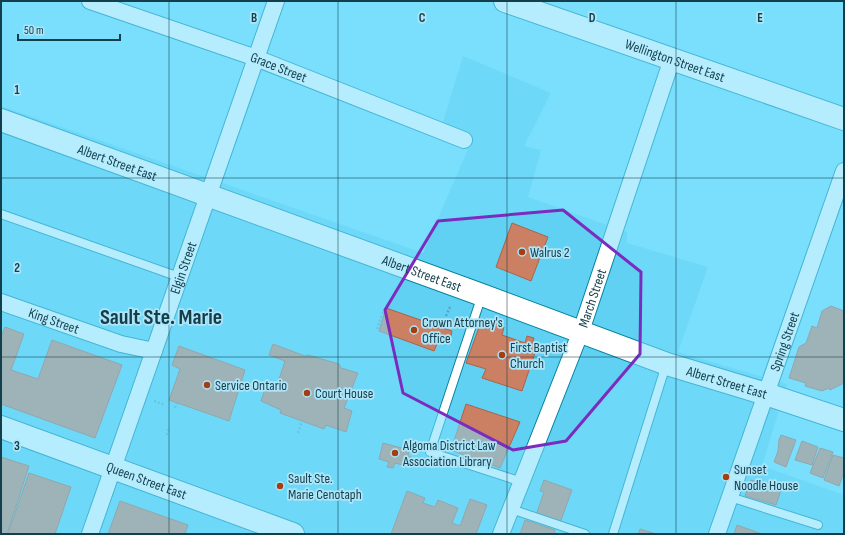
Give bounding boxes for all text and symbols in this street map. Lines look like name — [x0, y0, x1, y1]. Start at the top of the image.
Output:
text: B — [251, 10, 257, 26]
text: C — [419, 10, 426, 26]
text: D — [589, 10, 596, 26]
text: E — [757, 10, 763, 26]
scale bar — [18, 16, 120, 42]
text: 50 m — [24, 23, 44, 38]
street label: Wellington Street East — [623, 35, 727, 85]
street label: Grace Street — [248, 48, 309, 86]
text: 1 — [14, 82, 20, 98]
street label: Albert Street East — [75, 140, 159, 185]
street label: Elgin Street — [166, 239, 200, 296]
place label: Walrus 2 — [530, 244, 570, 261]
marker: Walrus 2 — [517, 247, 527, 257]
street label: Albert Street East — [379, 251, 464, 295]
text: 2 — [14, 260, 20, 276]
street label: March Street — [574, 266, 610, 330]
street label: King Street — [26, 304, 81, 337]
district label: Sault Ste. Marie — [100, 304, 222, 331]
street label: Spring Street — [766, 309, 803, 373]
place label: Crown Attorney's Office — [422, 314, 503, 347]
marker: Crown Attorney's Office — [409, 325, 419, 335]
place label: First Baptist Church — [510, 339, 567, 372]
marker: First Baptist Church — [497, 350, 507, 360]
street label: Albert Street East — [684, 362, 769, 402]
place label: Service Ontario — [215, 377, 287, 394]
marker: Service Ontario — [202, 380, 212, 390]
place label: Court House — [315, 385, 373, 402]
marker: Court House — [302, 388, 312, 398]
place label: Algoma District Law Association Library — [402, 437, 496, 470]
text: 3 — [14, 438, 20, 454]
marker: Algoma District Law Association Library — [390, 448, 400, 458]
street label: Queen Street East — [104, 458, 189, 503]
place label: Sunset Noodle House — [734, 461, 798, 494]
place label: Sault Ste. Marie Cenotaph — [288, 470, 362, 503]
marker: Sunset Noodle House — [721, 472, 731, 482]
marker: Sault Ste. Marie Cenotaph — [275, 481, 285, 491]

